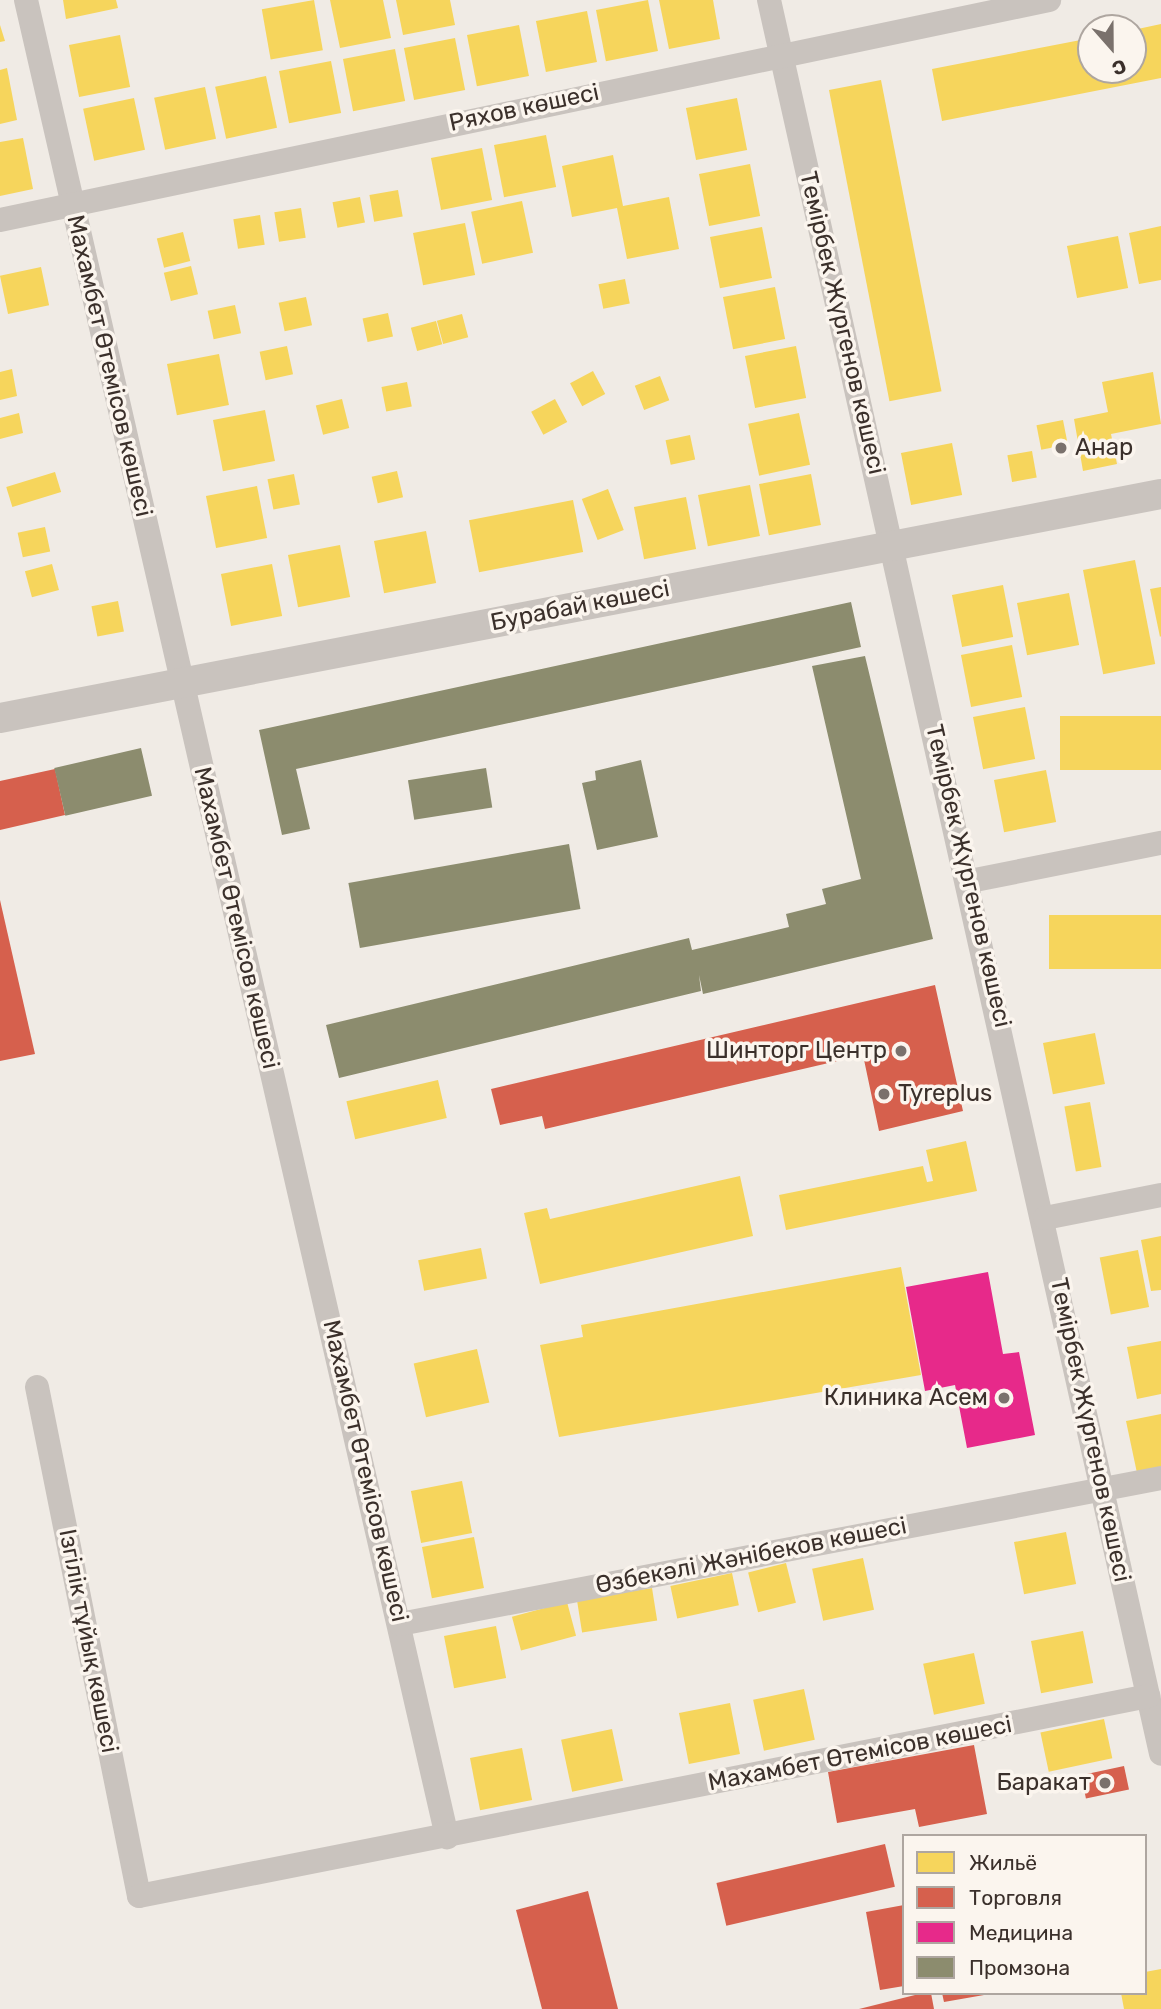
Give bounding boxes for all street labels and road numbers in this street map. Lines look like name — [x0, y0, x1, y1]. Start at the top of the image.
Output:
street label: Ряхов көшесі — [446, 78, 602, 138]
street label: Темірбек Жүргенов көшесі — [793, 169, 891, 477]
street label: Махамбет Өтемісов көшесі — [60, 212, 158, 520]
street label: Бурабай көшесі — [488, 575, 672, 637]
street label: Темірбек Жүргенов көшесі — [919, 722, 1017, 1030]
street label: Махамбет Өтемісов көшесі — [187, 764, 285, 1072]
street label: Темірбек Жүргенов көшесі — [1044, 1275, 1136, 1585]
street label: Махамбет Өтемісов көшесі — [316, 1317, 414, 1625]
street label: Өзбекәлі Жәнібеков көшесі — [593, 1512, 909, 1600]
street label: Ізгілік тұйық көшесі — [52, 1527, 124, 1755]
street label: Махамбет Өтемісов көшесі — [706, 1710, 1014, 1798]

